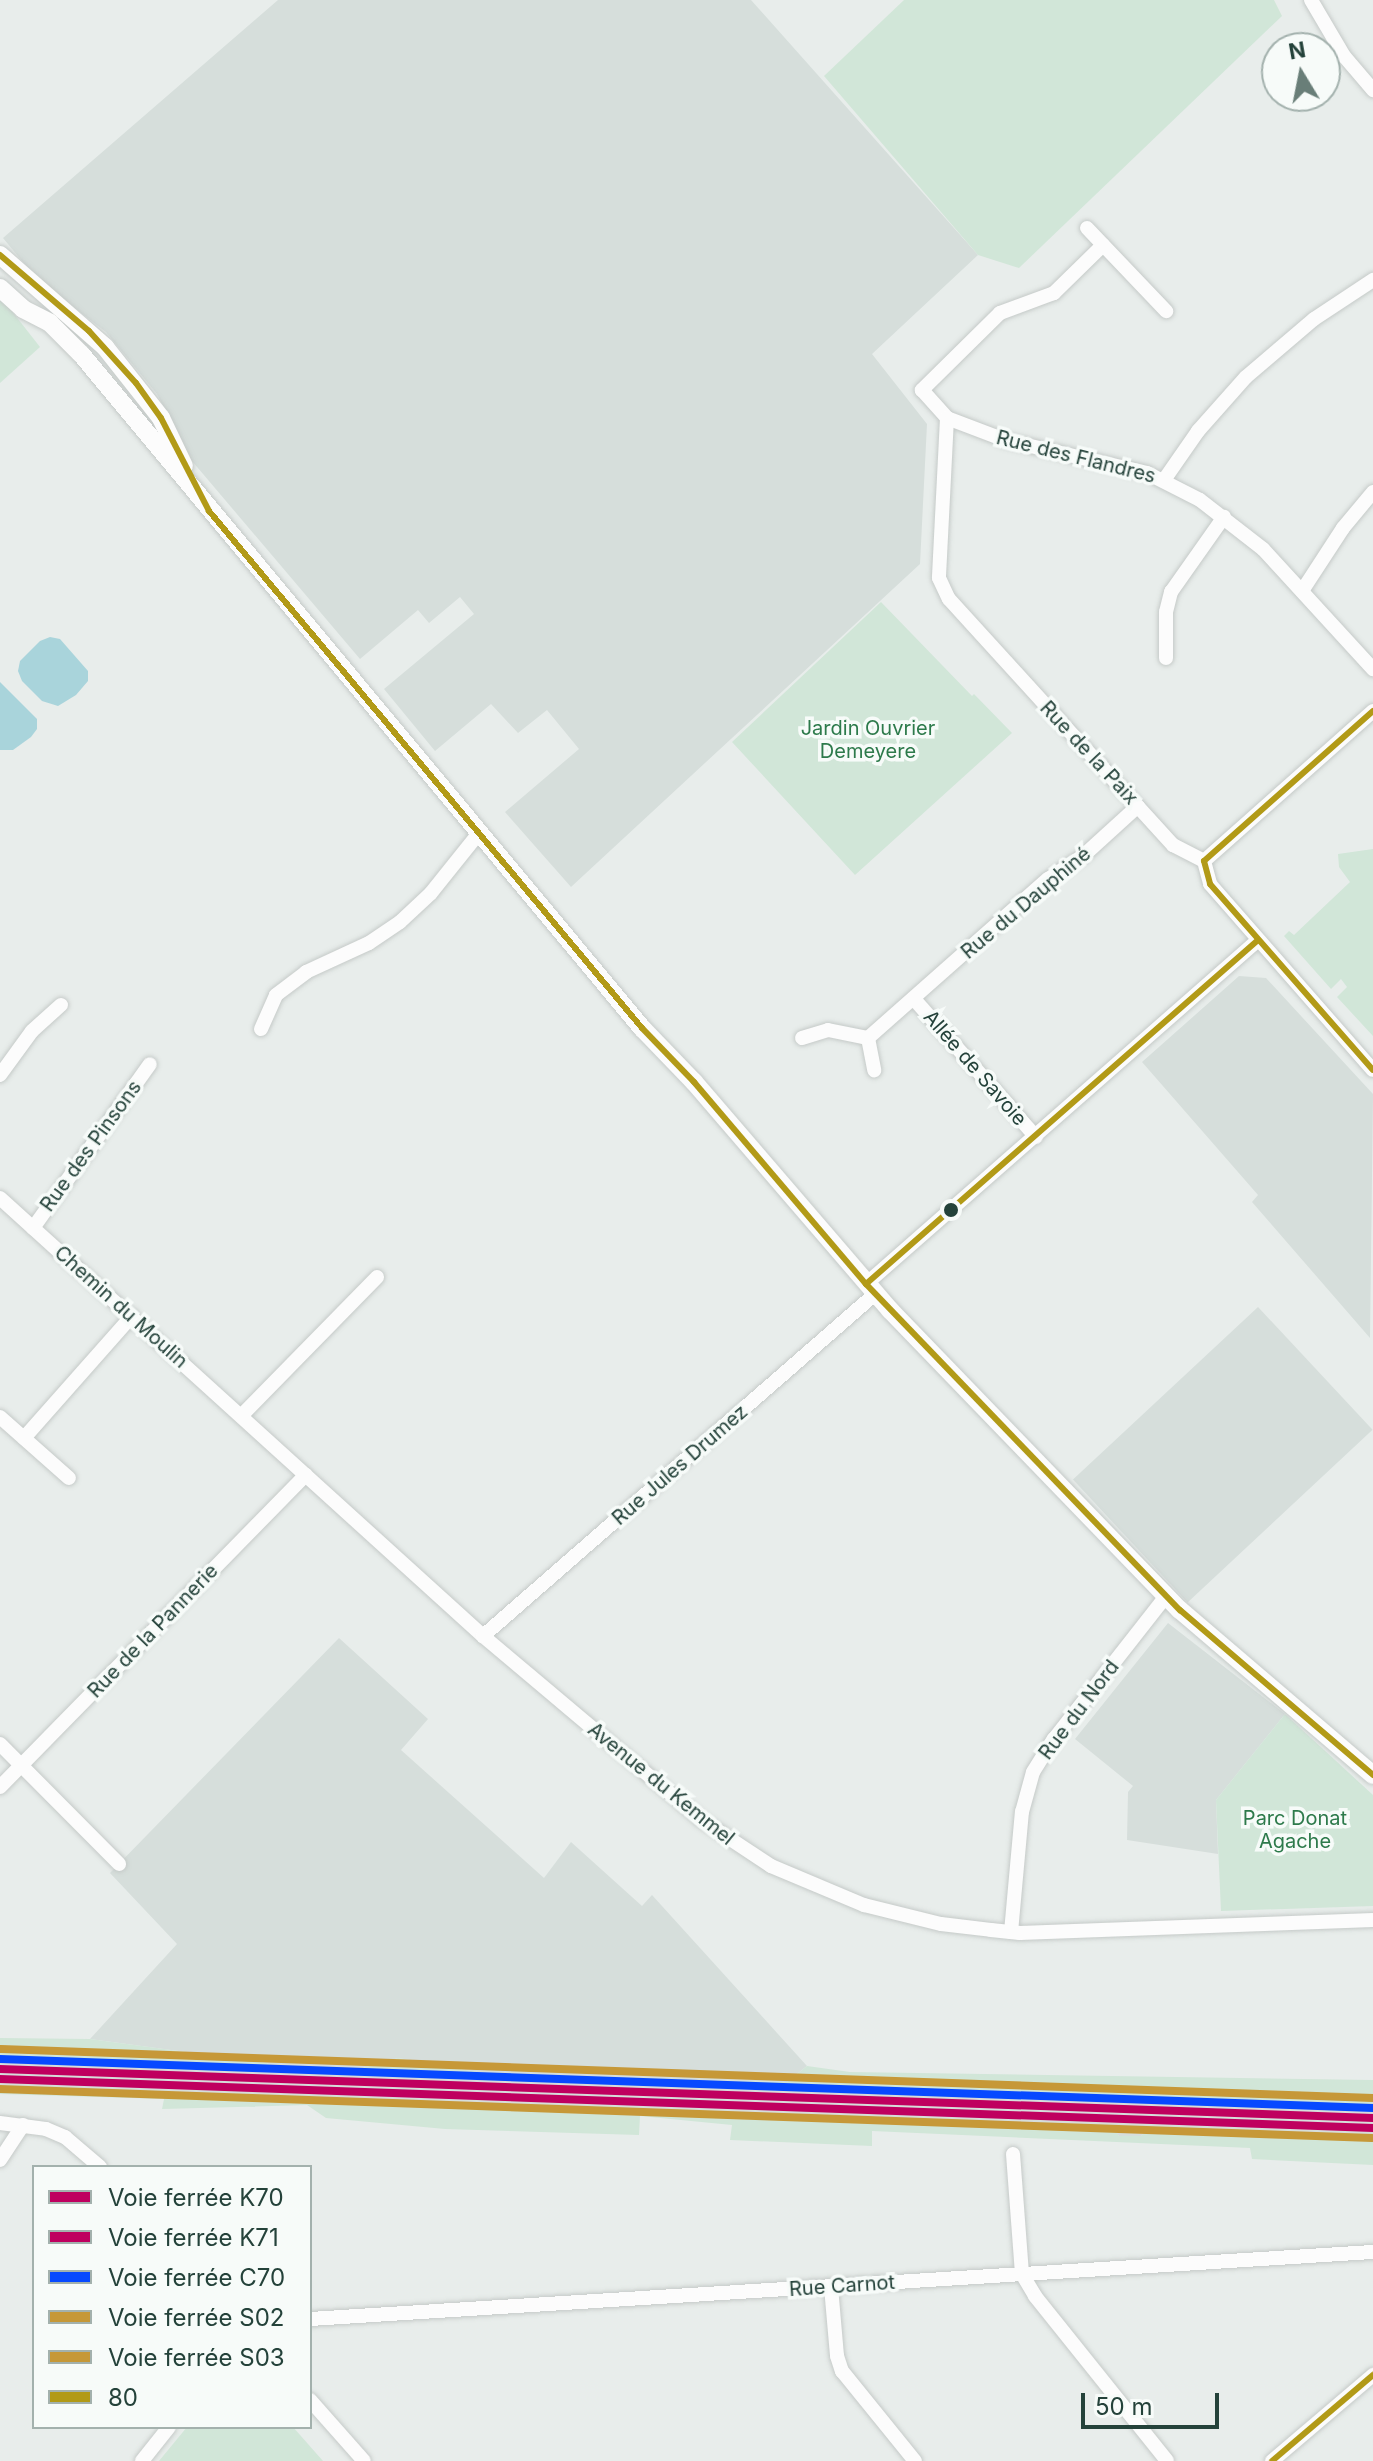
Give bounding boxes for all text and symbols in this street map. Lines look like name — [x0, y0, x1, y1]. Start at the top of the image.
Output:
north arrow — [1261, 32, 1341, 112]
text: N — [1287, 36, 1308, 65]
street label: Rue des Flandres — [994, 426, 1158, 488]
street label: Rue de la Paix — [1035, 696, 1143, 810]
park label: Jardin Ouvrier Demeyere — [801, 716, 935, 763]
street label: Rue du Dauphiné — [956, 842, 1096, 964]
street label: Allée de Savoie — [918, 1005, 1032, 1131]
street label: Rue des Pinsons — [35, 1076, 147, 1216]
unlabelled marker — [943, 1202, 959, 1218]
street label: Chemin du Moulin — [49, 1241, 193, 1373]
street label: Rue Jules Drumez — [607, 1400, 753, 1530]
street label: Rue de la Pannerie — [83, 1559, 223, 1703]
street label: Rue du Nord — [1034, 1656, 1124, 1764]
street label: Avenue du Kemmel — [583, 1718, 739, 1850]
park label: Parc Donat Agache — [1243, 1807, 1347, 1854]
legend — [32, 2165, 312, 2429]
text: Voie ferrée K70 — [108, 2183, 284, 2212]
text: Voie ferrée K71 — [108, 2223, 279, 2252]
text: Voie ferrée C70 — [108, 2263, 285, 2292]
street label: Rue Carnot — [788, 2270, 896, 2302]
text: Voie ferrée S02 — [108, 2303, 284, 2332]
text: Voie ferrée S03 — [108, 2343, 285, 2372]
scale bar — [1085, 2377, 1223, 2427]
text: 80 — [108, 2383, 138, 2412]
text: 50 m — [1095, 2392, 1153, 2421]

